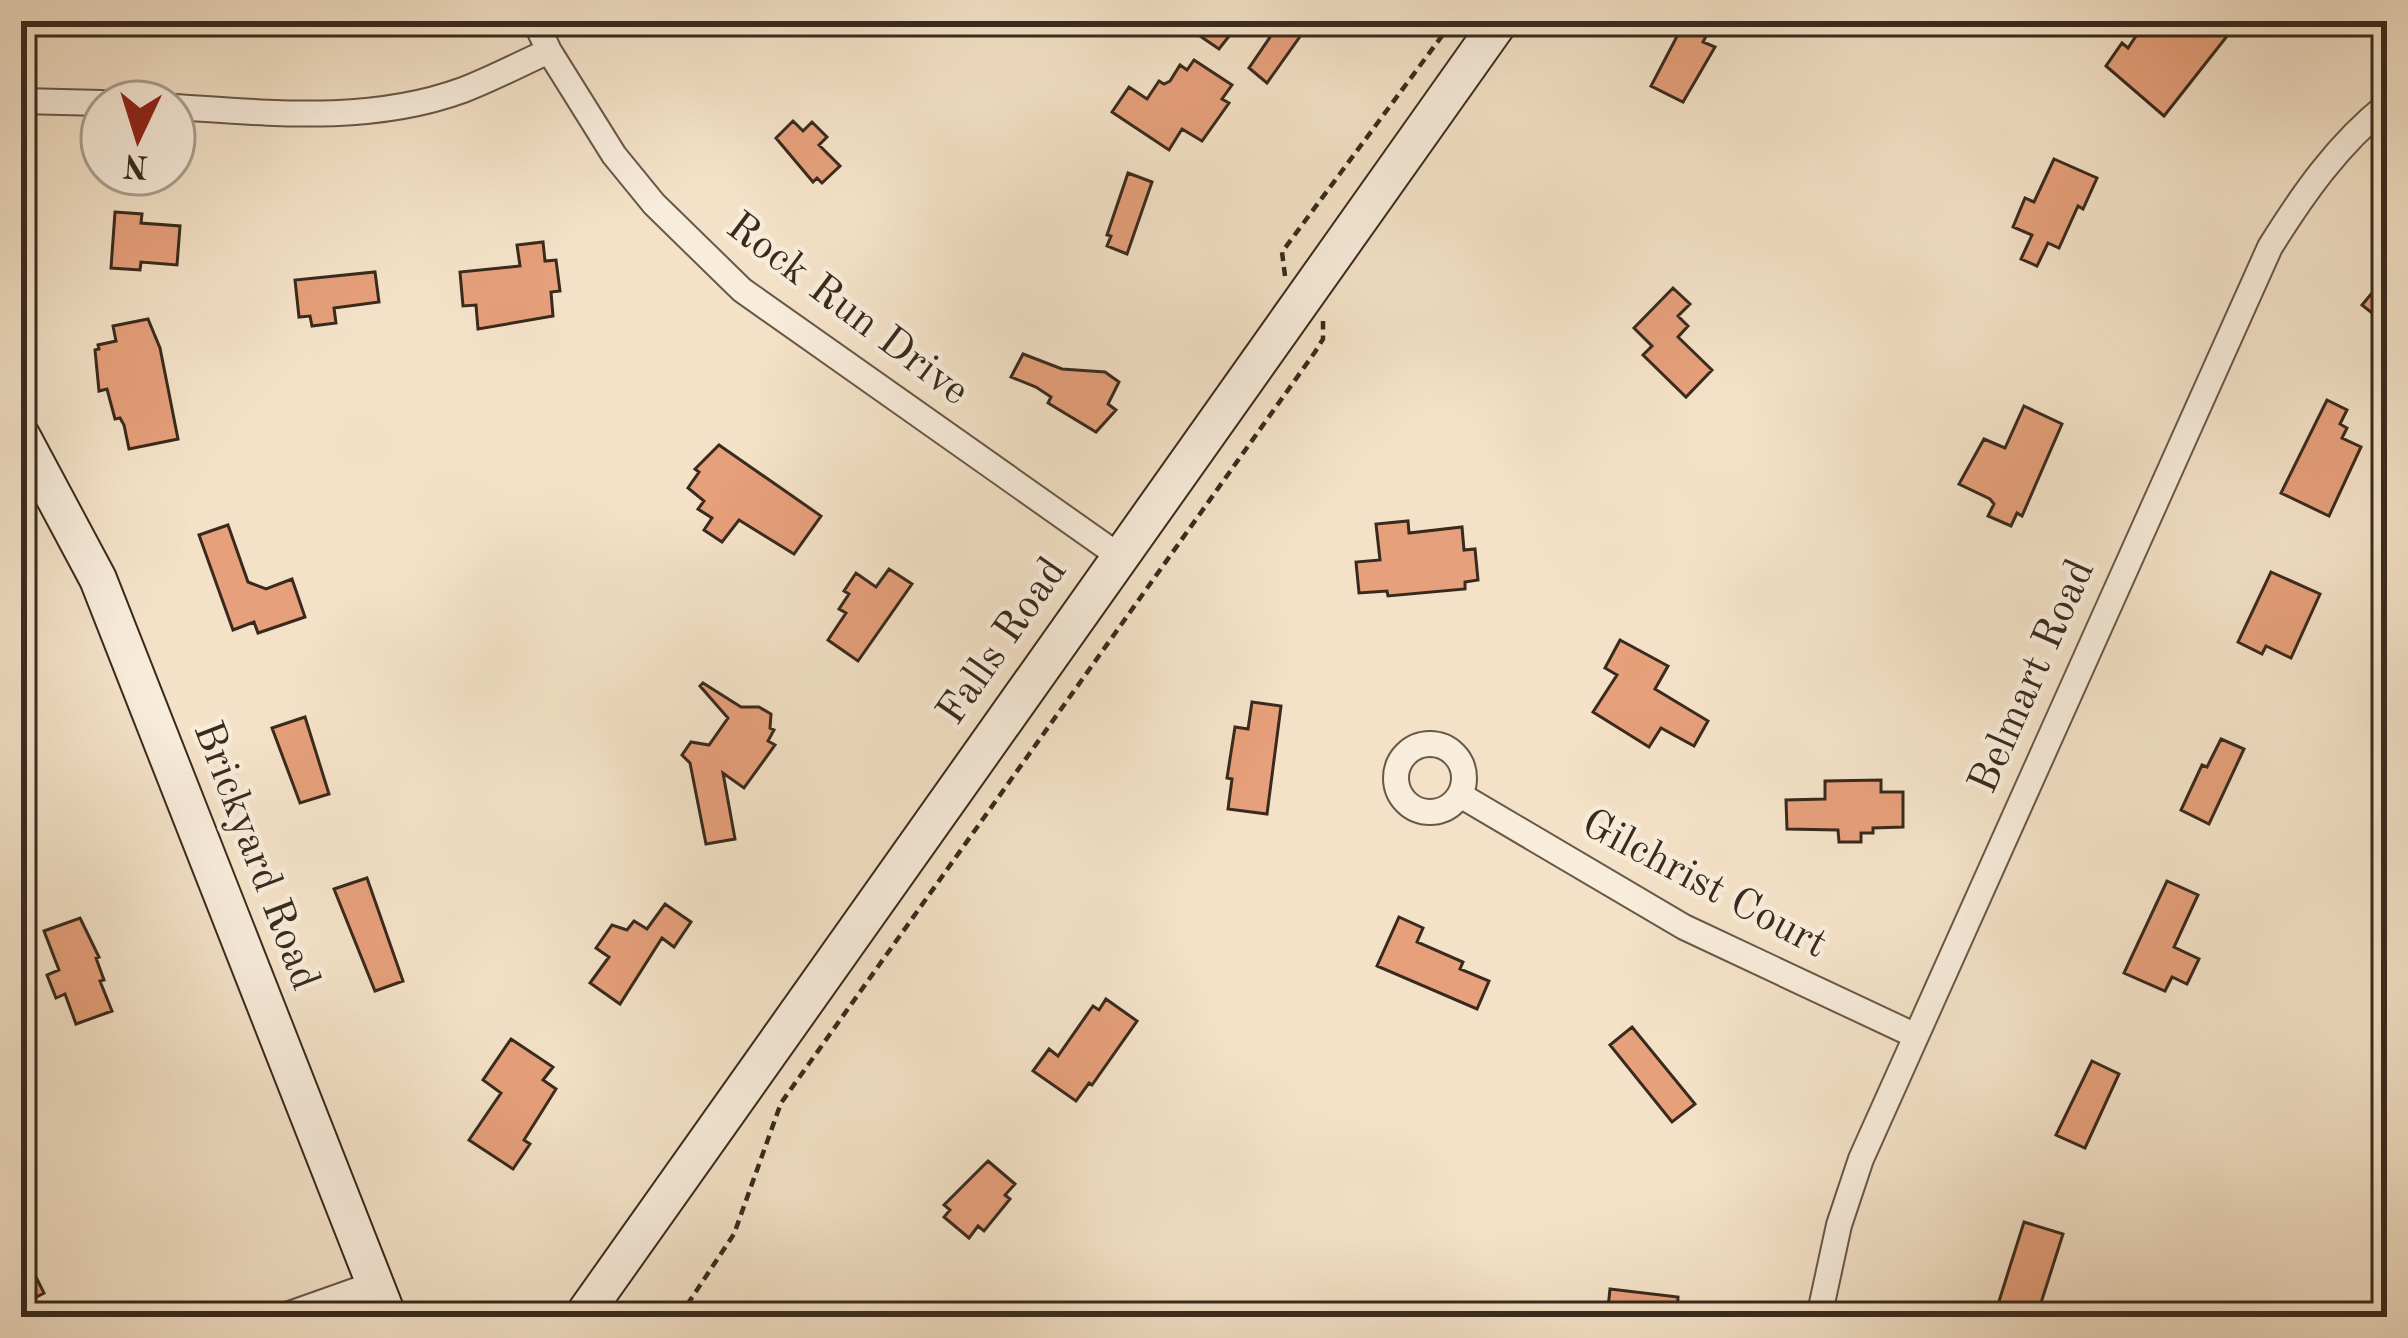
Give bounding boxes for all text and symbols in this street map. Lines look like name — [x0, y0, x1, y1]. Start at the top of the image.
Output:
north arrow — [78, 78, 198, 198]
text: N — [122, 147, 150, 182]
street label: Rock Run Drive — [718, 206, 976, 414]
street label: Falls Road — [931, 551, 1075, 733]
street label: Belmart Road — [1963, 554, 2103, 800]
street label: Brickyard Road — [185, 716, 325, 996]
street label: Gilchrist Court — [1575, 803, 1833, 967]

